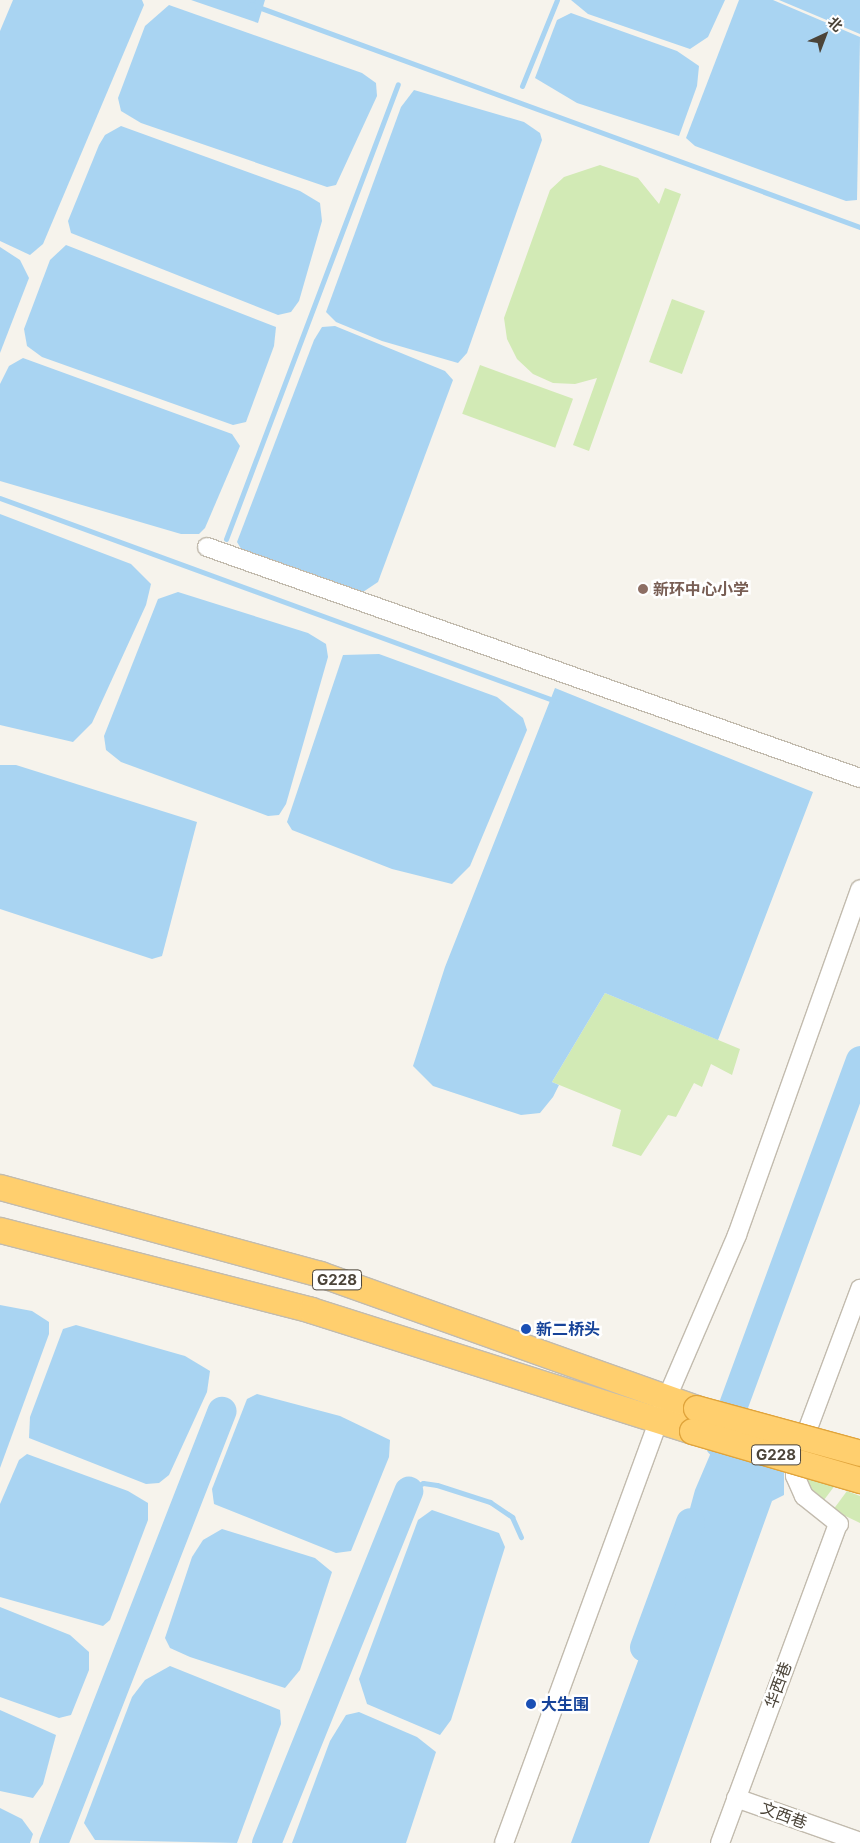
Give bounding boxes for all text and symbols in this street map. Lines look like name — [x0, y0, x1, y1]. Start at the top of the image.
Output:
north arrow — [800, 10, 850, 60]
text: 北 — [825, 13, 846, 35]
place label: 新环中心小学 — [653, 579, 749, 599]
marker: 新环中心小学 — [637, 583, 649, 595]
road number: G228 — [312, 1268, 362, 1292]
place label: 新二桥头 — [536, 1319, 600, 1339]
marker: 新二桥头 — [520, 1323, 532, 1335]
road number: G228 — [751, 1442, 801, 1468]
street label: 华西巷 — [761, 1659, 795, 1711]
place label: 大生围 — [541, 1694, 589, 1714]
marker: 大生围 — [525, 1698, 537, 1710]
street label: 文西巷 — [758, 1798, 810, 1832]

